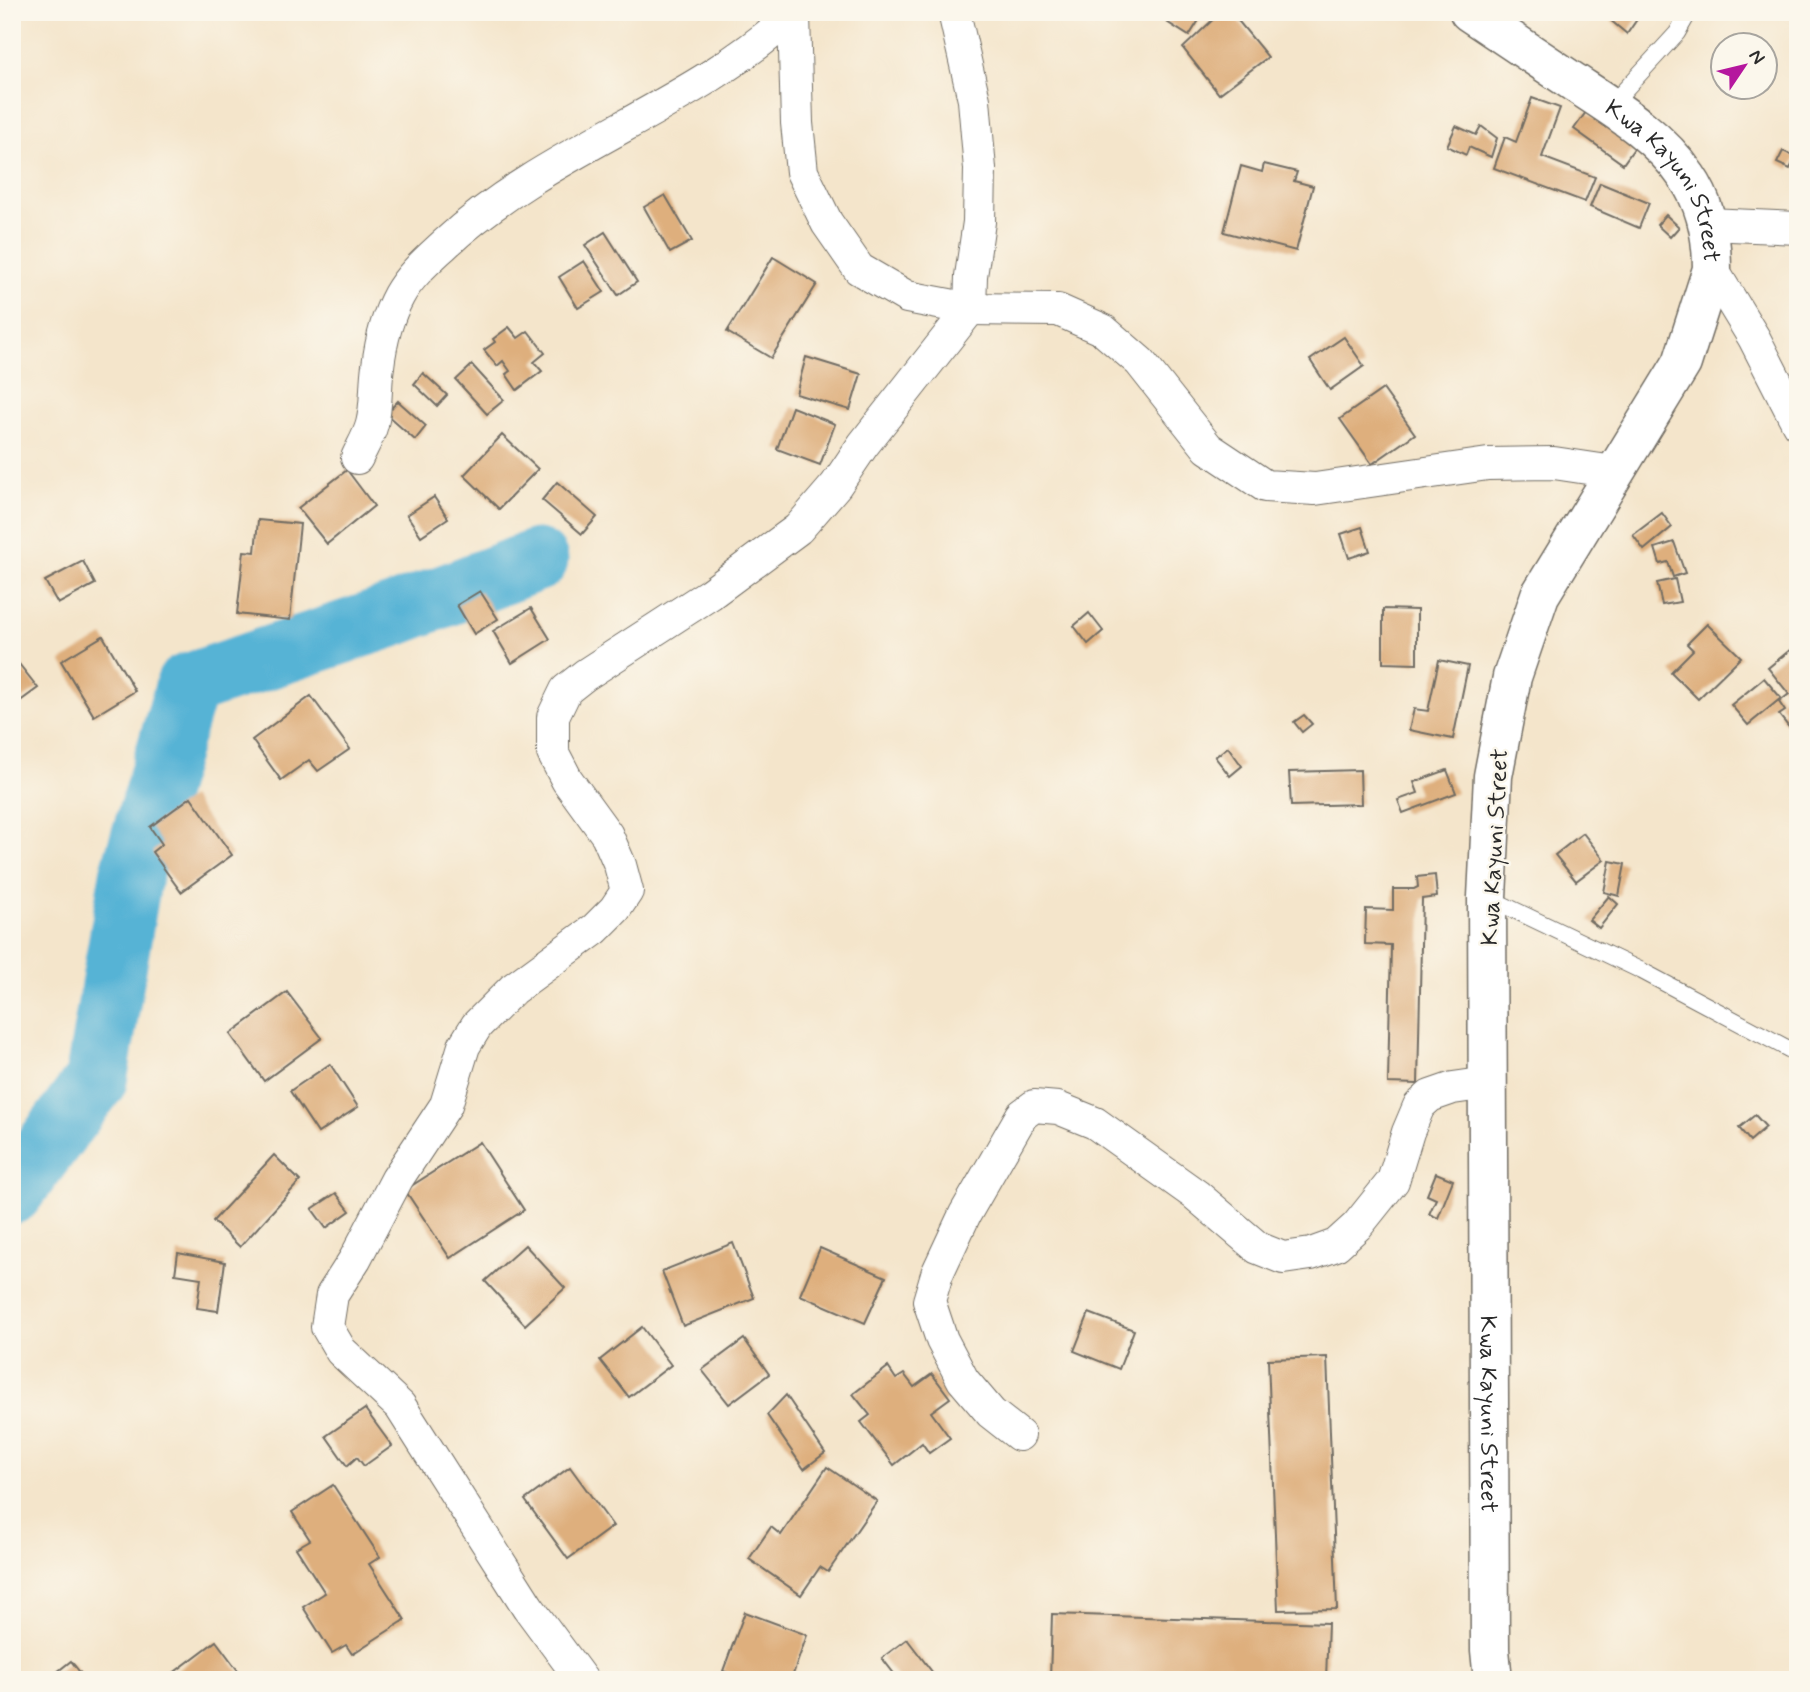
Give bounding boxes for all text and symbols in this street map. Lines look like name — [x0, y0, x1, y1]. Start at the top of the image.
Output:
north arrow — [1708, 32, 1778, 102]
text: N — [1743, 45, 1771, 69]
street label: Kwa Kayuni Street — [1599, 93, 1726, 263]
street label: Kwa Kayuni Street — [1475, 748, 1516, 946]
street label: Kwa Kayuni Street — [1472, 1315, 1503, 1513]

